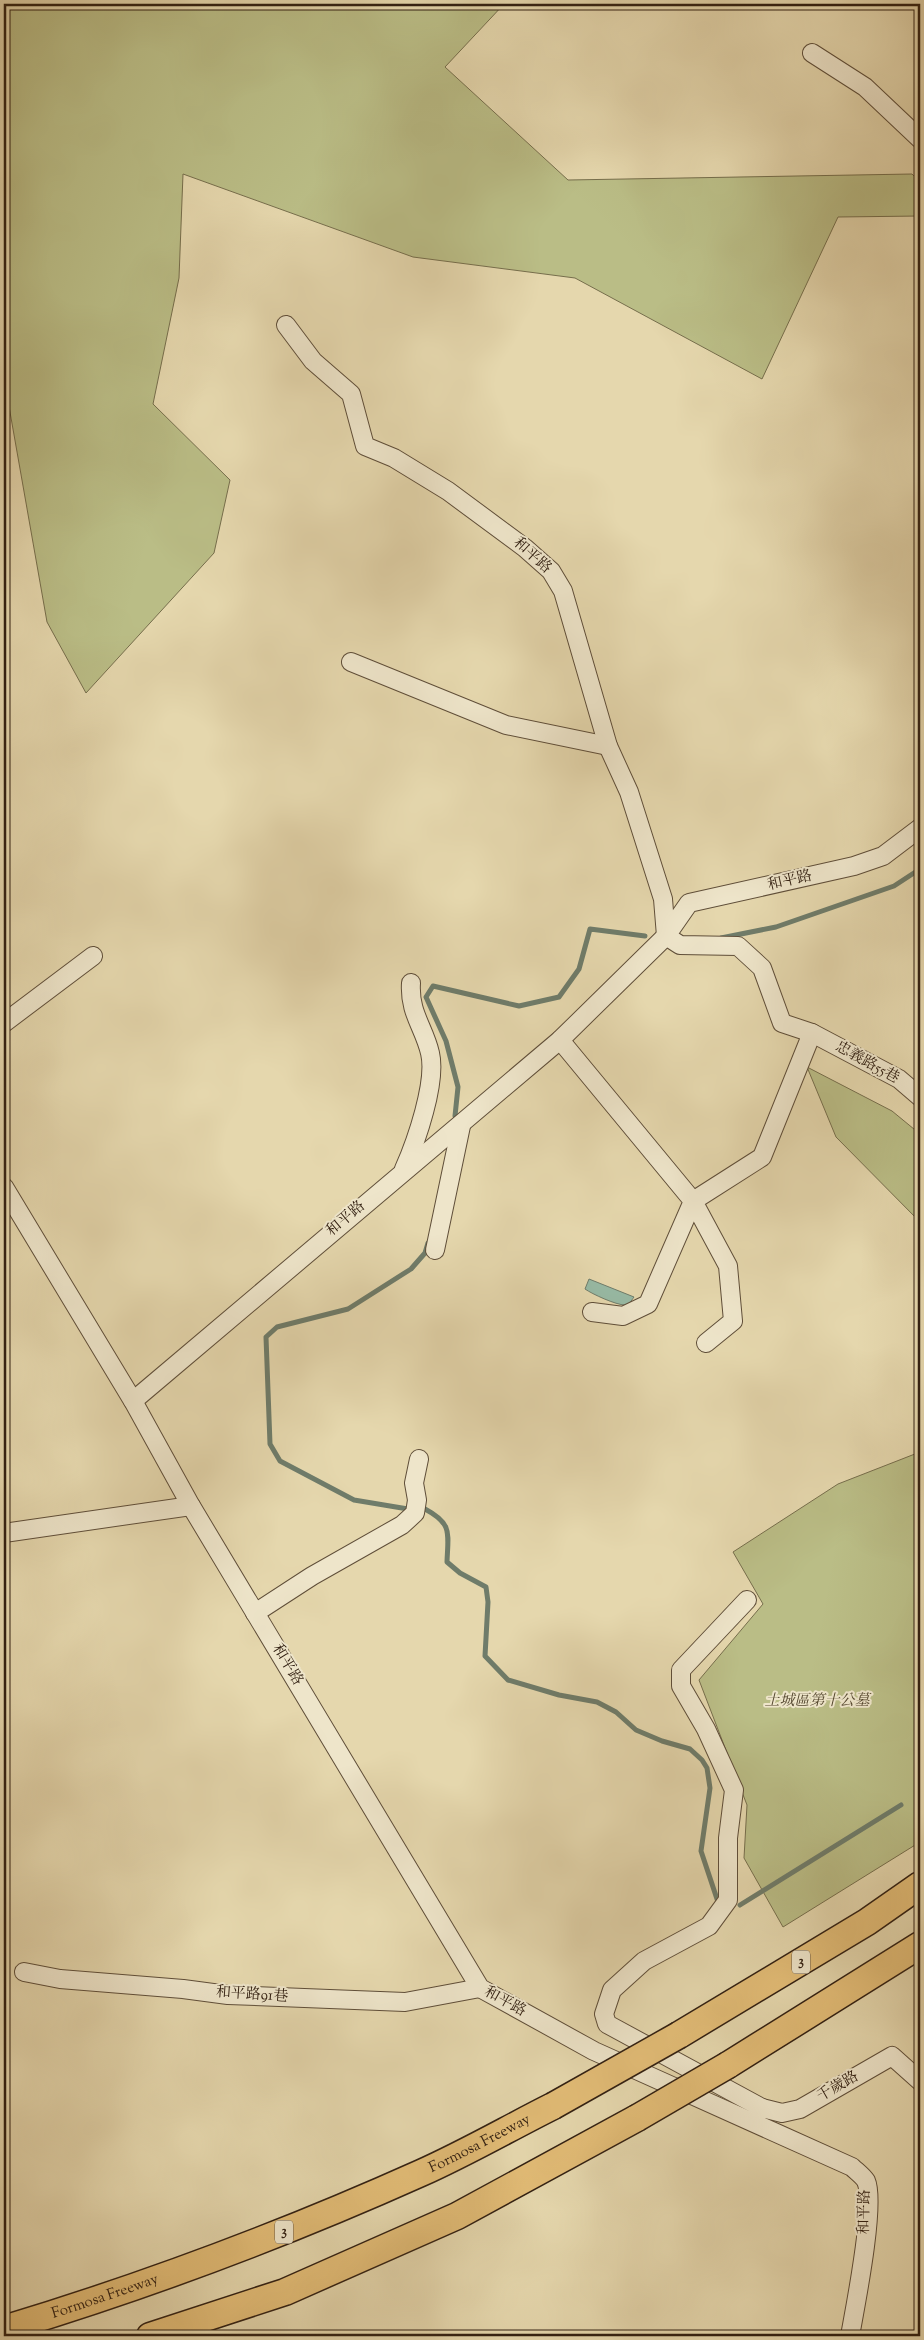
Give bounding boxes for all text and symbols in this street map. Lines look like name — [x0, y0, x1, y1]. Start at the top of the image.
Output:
street label: 和平路 — [508, 533, 556, 579]
street label: 和平路 — [766, 866, 814, 896]
street label: 忠義路55巷 — [831, 1037, 903, 1089]
street label: 和平路 — [322, 1196, 370, 1242]
street label: 和平路 — [266, 1640, 308, 1690]
park label: 土城區第十公墓 — [764, 1691, 872, 1712]
road number: 3 — [792, 1950, 810, 1974]
street label: 和平路91巷 — [215, 1982, 289, 2008]
street label: 和平路 — [480, 1982, 530, 2022]
street label: 千歲路 — [813, 2067, 863, 2107]
street label: Formosa Freeway — [425, 2109, 534, 2178]
street label: 和平路 — [854, 2189, 876, 2235]
road number: 3 — [275, 2220, 293, 2244]
street label: Formosa Freeway — [49, 2268, 162, 2324]

